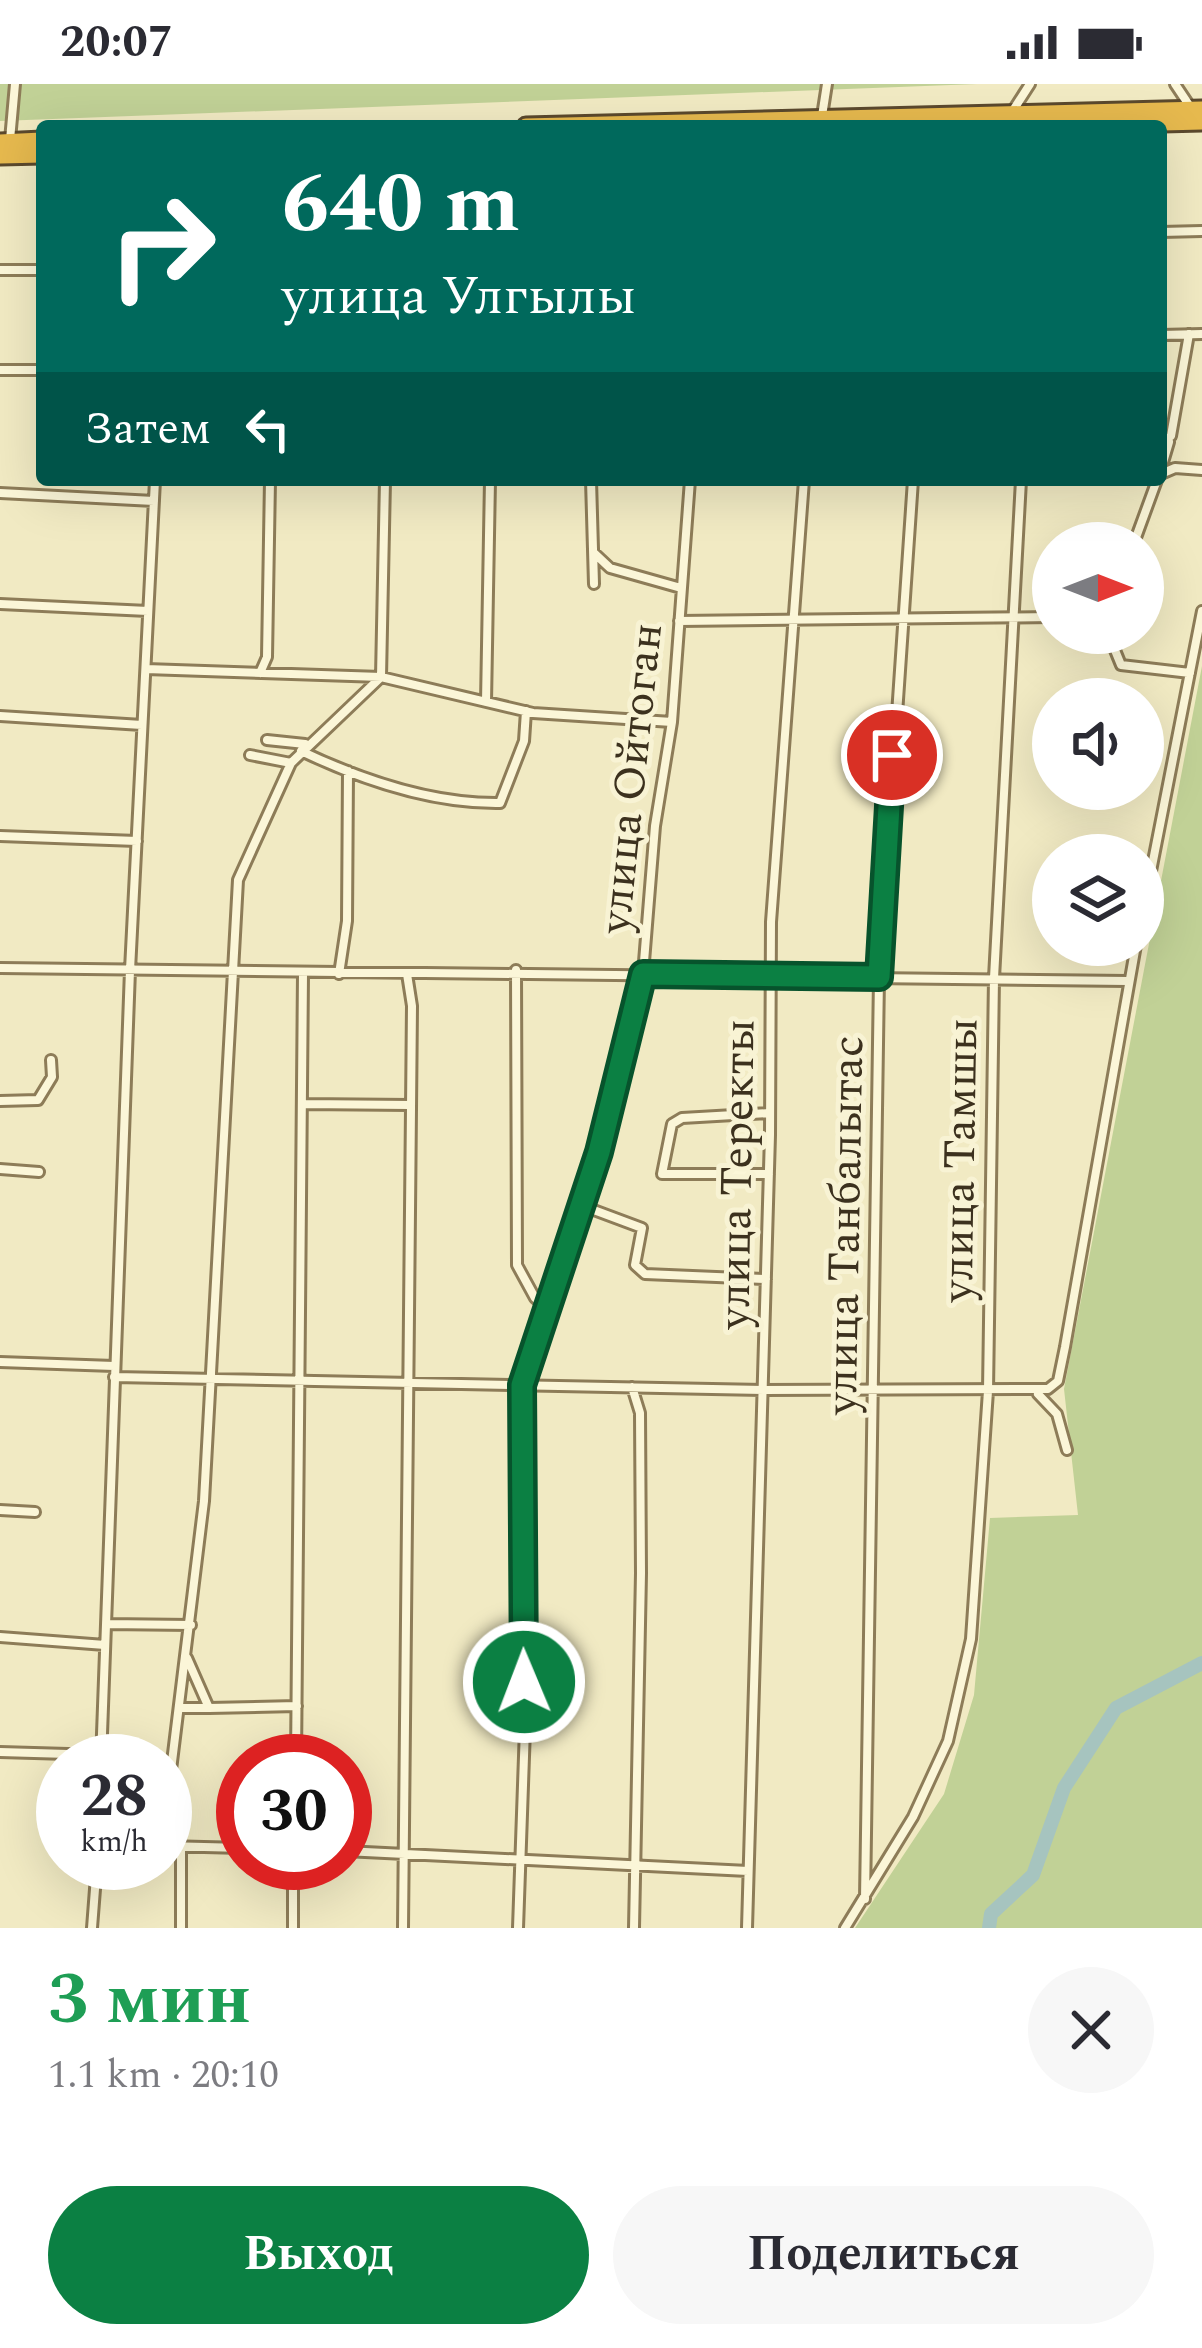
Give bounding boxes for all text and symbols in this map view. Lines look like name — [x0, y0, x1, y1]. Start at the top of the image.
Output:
text: 20:07 — [60, 8, 173, 77]
text: 640 m — [282, 141, 520, 269]
icon: right — [84, 168, 240, 324]
text: улица Улгылы — [282, 256, 636, 338]
text: Затем — [84, 395, 211, 464]
icon: left — [235, 396, 301, 462]
north arrow — [1032, 522, 1164, 654]
map controls — [1032, 522, 1164, 966]
street label: улица Ойтоган — [581, 620, 682, 939]
button: sound — [1032, 678, 1164, 810]
pin — [841, 704, 943, 806]
icon: arrive — [859, 722, 925, 788]
button: layers — [1032, 834, 1164, 966]
street label: улица Тамшы — [923, 1017, 997, 1305]
street label: улица Теректы — [700, 1019, 775, 1332]
street label: улица Танбалытас — [808, 1035, 883, 1417]
position arrow — [461, 1619, 587, 1745]
speed limit sign: 30 — [216, 1734, 372, 1890]
text: 28 — [80, 1751, 148, 1843]
text: km/h — [80, 1819, 148, 1865]
text: 3 мин — [48, 1946, 251, 2055]
button: close — [1028, 1967, 1154, 2093]
text: 1.1 km · 20:10 — [48, 2046, 279, 2105]
button: Выход — [48, 2186, 589, 2324]
button: Поделиться — [613, 2186, 1154, 2324]

